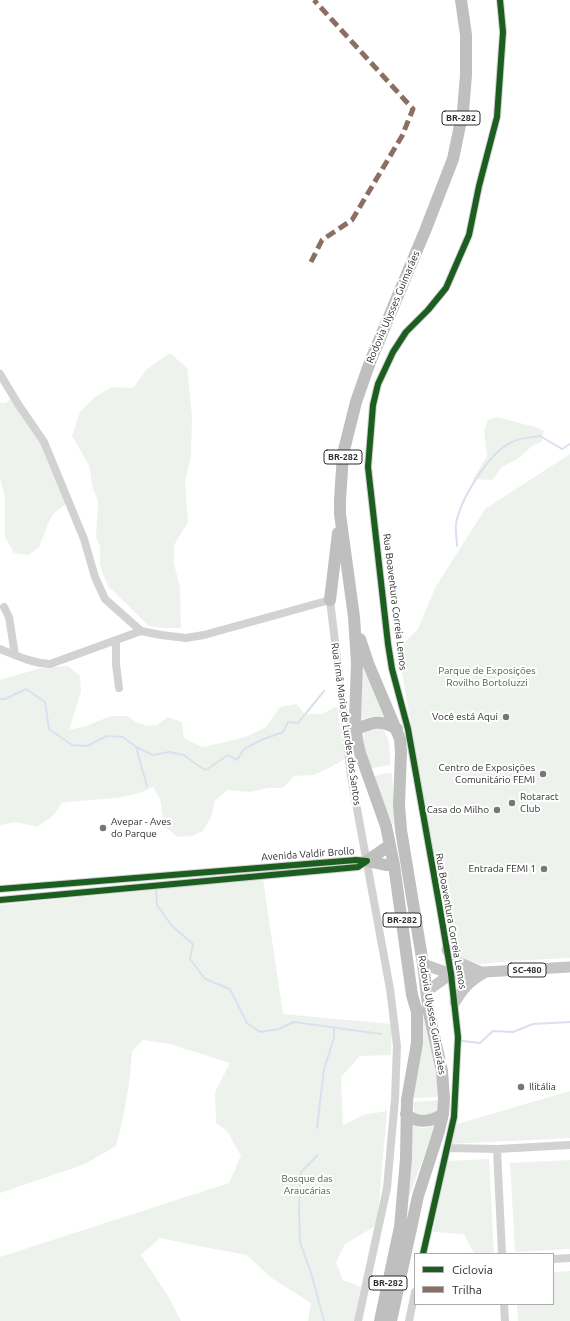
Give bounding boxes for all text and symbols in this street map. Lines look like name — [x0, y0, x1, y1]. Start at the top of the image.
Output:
road number: BR-282 — [442, 111, 480, 125]
street label: Rodovia Ulysses Guimarães — [364, 249, 422, 365]
road number: BR-282 — [324, 450, 362, 464]
street label: Rua Boaventura Correia Lemos — [381, 533, 409, 671]
street label: Rua Irmã Maria de Lurdes dos Santos — [329, 642, 363, 806]
park label: Parque de Exposições Rovilho Bortoluzzi — [438, 665, 536, 688]
place label: Você está Aqui — [432, 711, 498, 723]
marker: Você está Aqui — [501, 712, 511, 722]
place label: Centro de Exposições Comunitário FEMI — [439, 762, 535, 786]
marker: Centro de Exposições Comunitário FEMI — [538, 769, 548, 779]
place label: Rotaract Club — [520, 791, 559, 814]
marker: Rotaract Club — [507, 798, 517, 808]
place label: Casa do Milho — [427, 804, 489, 816]
marker: Casa do Milho — [492, 805, 502, 815]
place label: Avepar - Aves do Parque — [111, 816, 171, 840]
marker: Avepar - Aves do Parque — [98, 823, 108, 833]
street label: Avenida Valdir Brollo — [261, 845, 355, 863]
street label: Rua Boaventura Correia Lemos — [433, 852, 469, 990]
place label: Entrada FEMI 1 — [469, 863, 536, 875]
marker: Entrada FEMI 1 — [539, 864, 549, 874]
road number: BR-282 — [383, 913, 421, 927]
street label: Rodovia Ulysses Guimarães — [416, 954, 448, 1076]
road number: SC-480 — [508, 963, 546, 977]
place label: Ilitália — [529, 1081, 556, 1093]
marker: Ilitália — [516, 1082, 526, 1092]
park label: Bosque das Araucárias — [281, 1173, 333, 1196]
legend — [414, 1253, 554, 1305]
text: Ciclovia — [452, 1263, 493, 1276]
road number: BR-282 — [369, 1276, 407, 1290]
text: Trilha — [452, 1283, 482, 1296]

